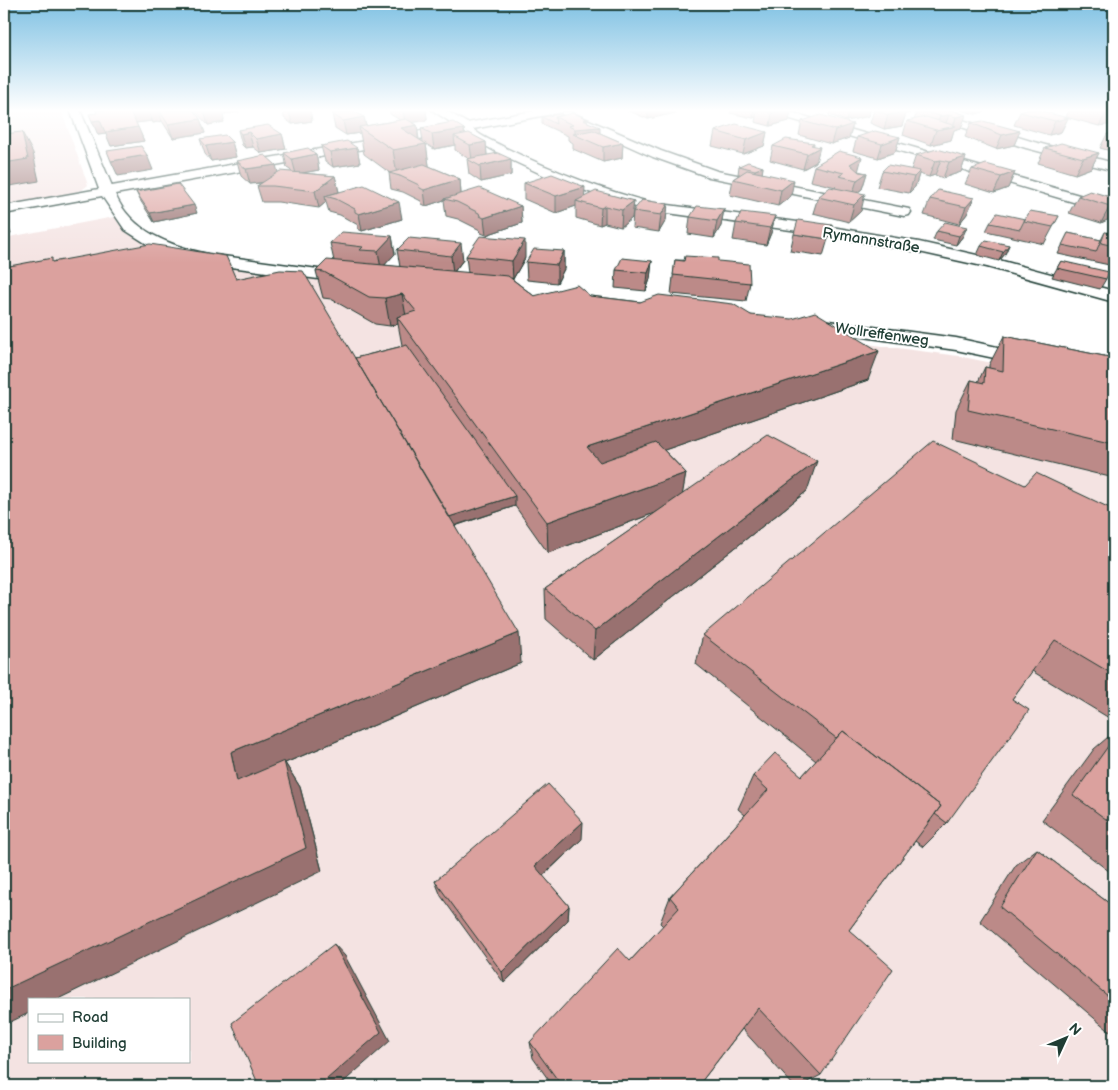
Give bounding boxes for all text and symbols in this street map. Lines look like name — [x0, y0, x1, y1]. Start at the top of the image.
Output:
street label: Rymannstraße — [821, 223, 921, 258]
street label: Wollreffenweg — [834, 319, 930, 350]
legend — [28, 998, 190, 1062]
text: Road — [72, 1008, 108, 1027]
north arrow — [1040, 1012, 1090, 1062]
text: N — [1065, 1020, 1085, 1039]
text: Building — [72, 1034, 127, 1053]

